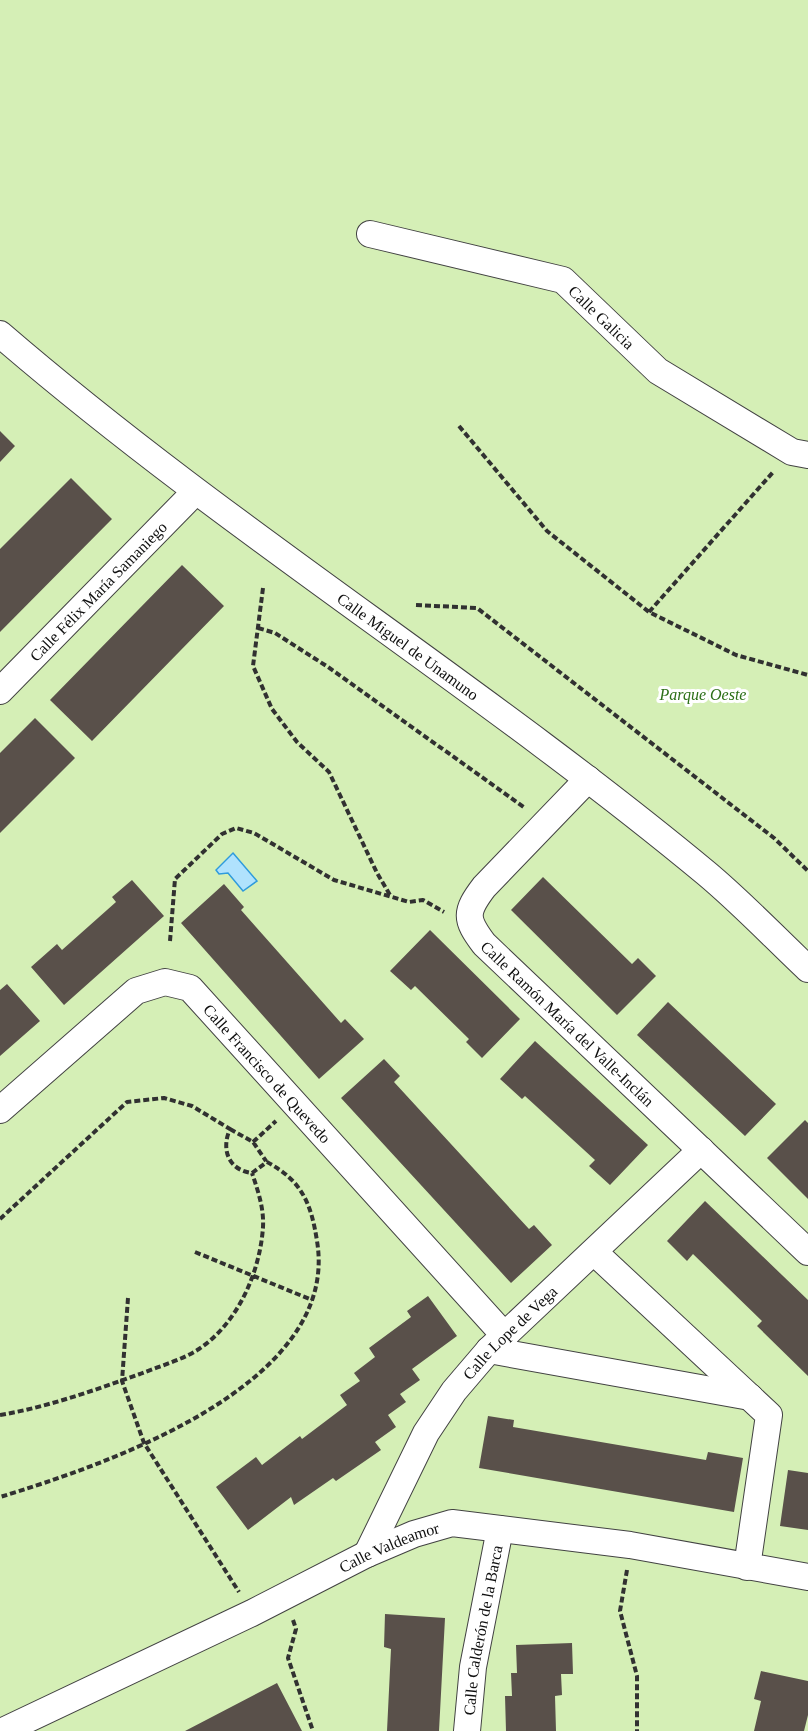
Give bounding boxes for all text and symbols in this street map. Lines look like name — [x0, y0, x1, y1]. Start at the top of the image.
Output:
street label: Calle Galicia — [565, 282, 638, 352]
street label: Calle Félix María Samaniego — [26, 518, 170, 664]
street label: Calle Miguel de Unamuno — [334, 589, 482, 703]
park label: Parque Oeste — [659, 686, 746, 704]
street label: Calle Ramón María del Valle-Inclán — [478, 937, 657, 1109]
street label: Calle Francisco de Quevedo — [200, 1001, 334, 1146]
street label: Calle Lope de Vega — [459, 1282, 560, 1383]
street label: Calle Valdeamor — [336, 1519, 442, 1575]
street label: Calle Calderón de la Barca — [460, 1544, 505, 1716]

